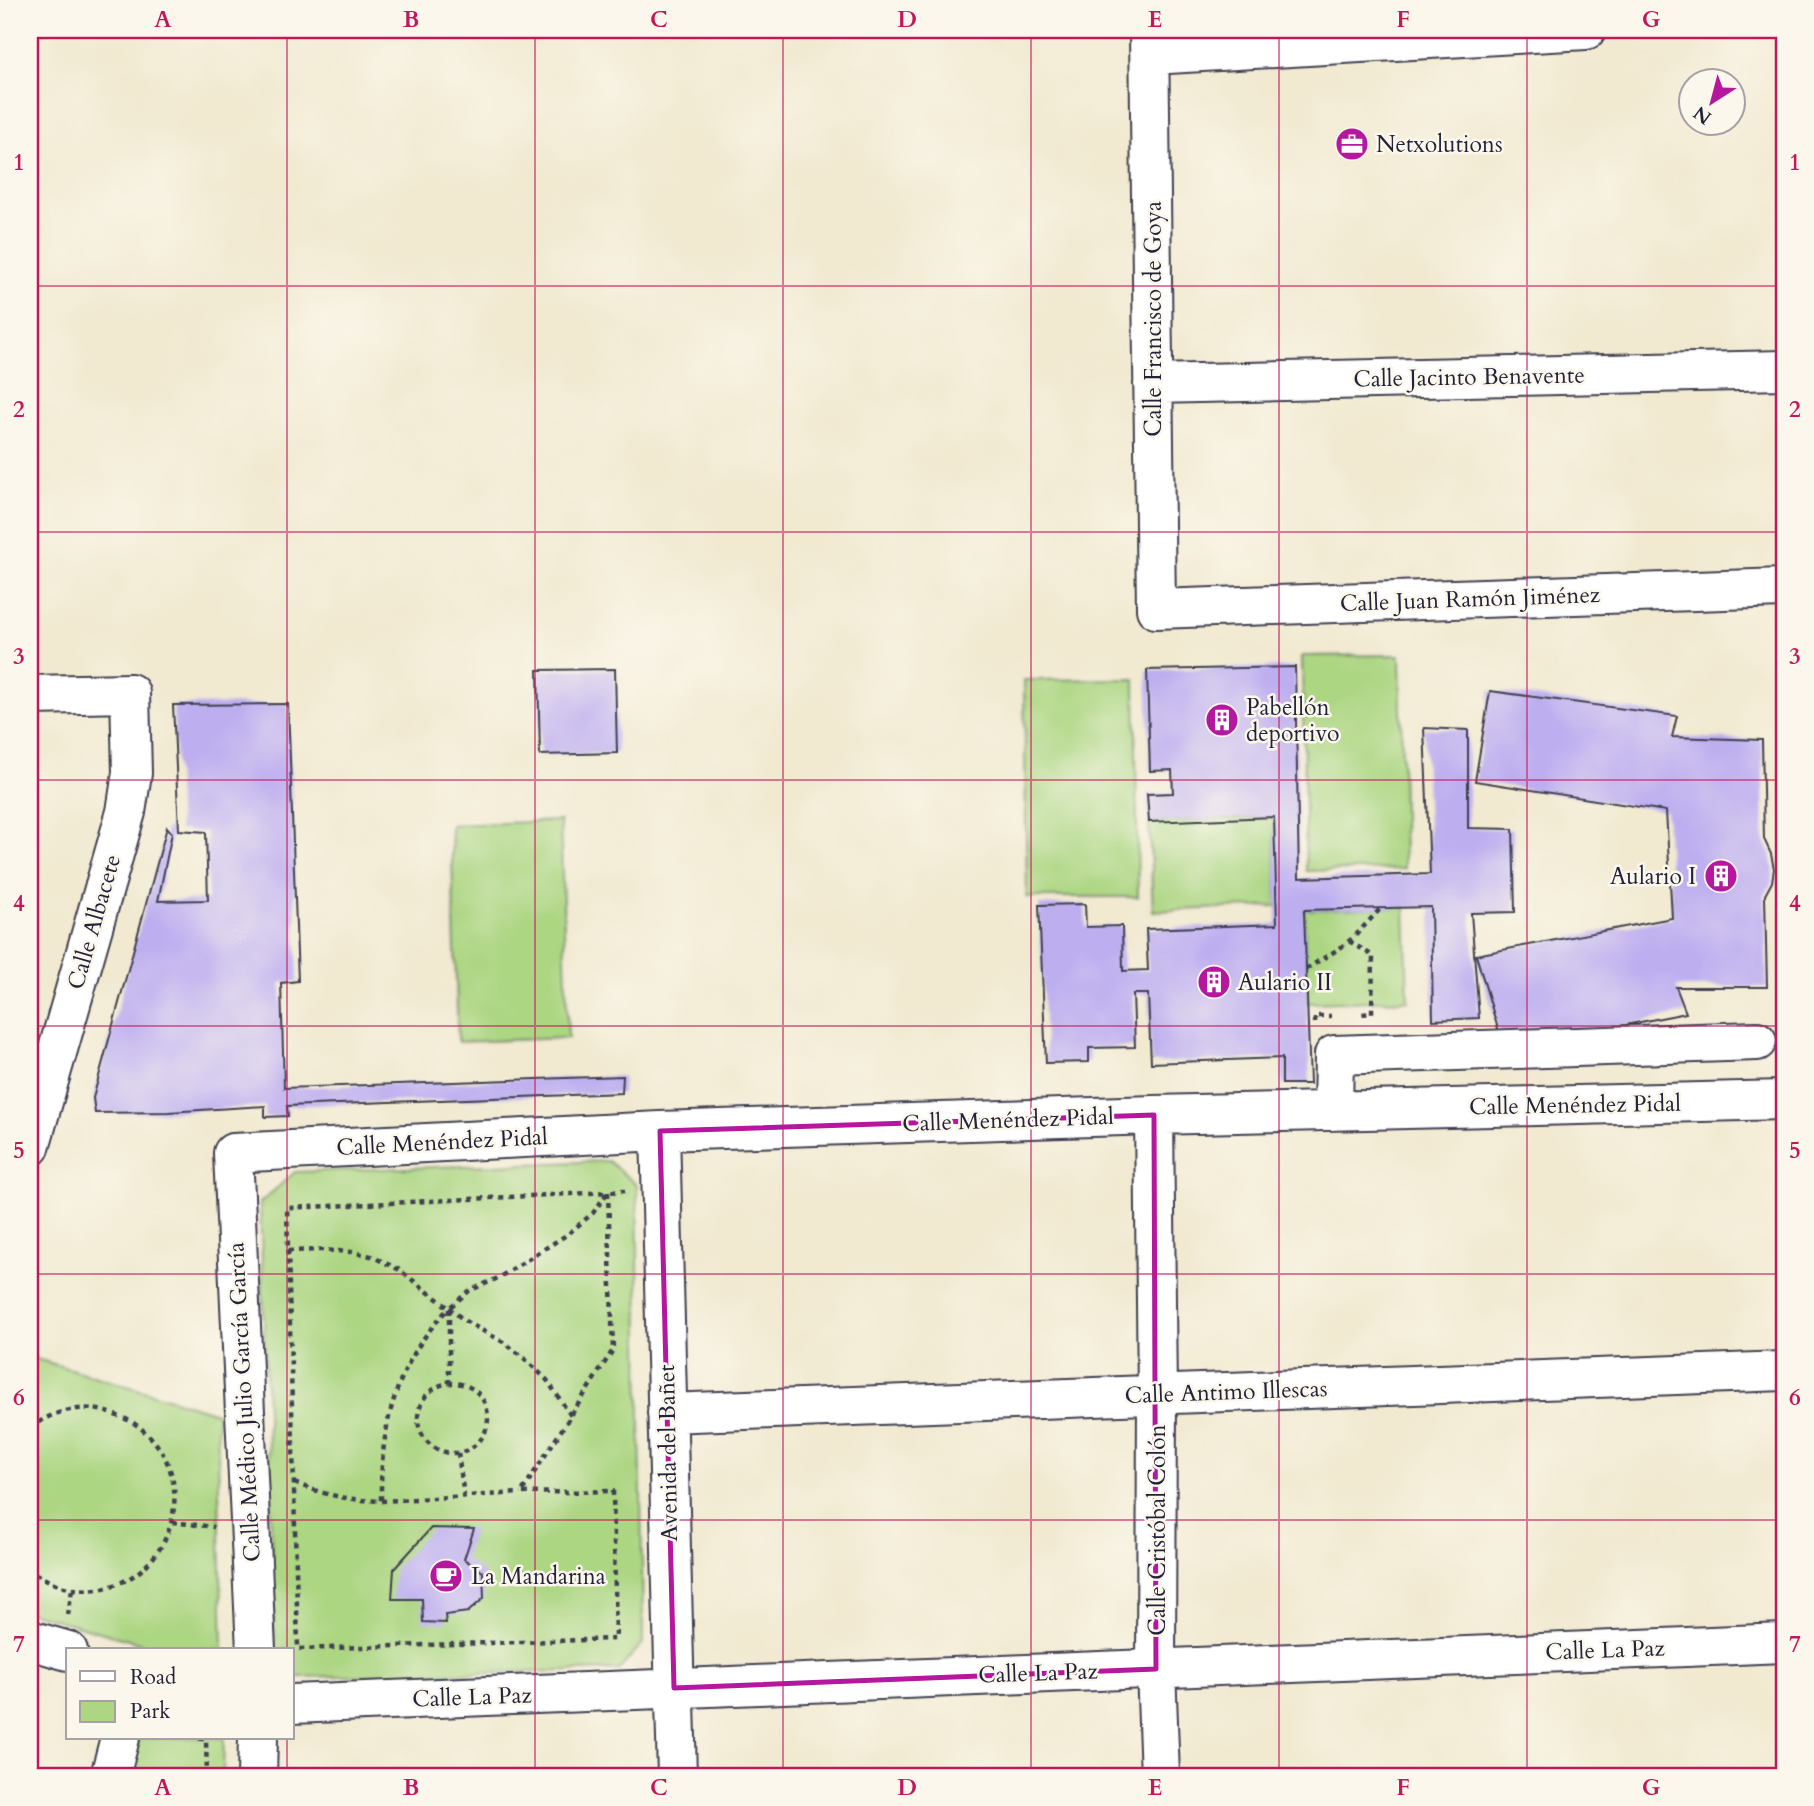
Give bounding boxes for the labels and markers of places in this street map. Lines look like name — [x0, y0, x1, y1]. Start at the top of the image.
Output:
office icon: Netxolutions — [1333, 125, 1371, 163]
place label: Netxolutions — [1376, 129, 1503, 160]
place label: Pabellón deportivo — [1246, 692, 1340, 749]
building icon: Pabellón deportivo — [1203, 701, 1241, 739]
building icon: Aulario I — [1702, 857, 1740, 895]
place label: Aulario I — [1610, 861, 1696, 892]
building icon: Aulario II — [1195, 963, 1233, 1001]
place label: Aulario II — [1238, 967, 1332, 998]
cafe icon: La Mandarina — [427, 1557, 465, 1595]
place label: La Mandarina — [471, 1561, 606, 1592]

